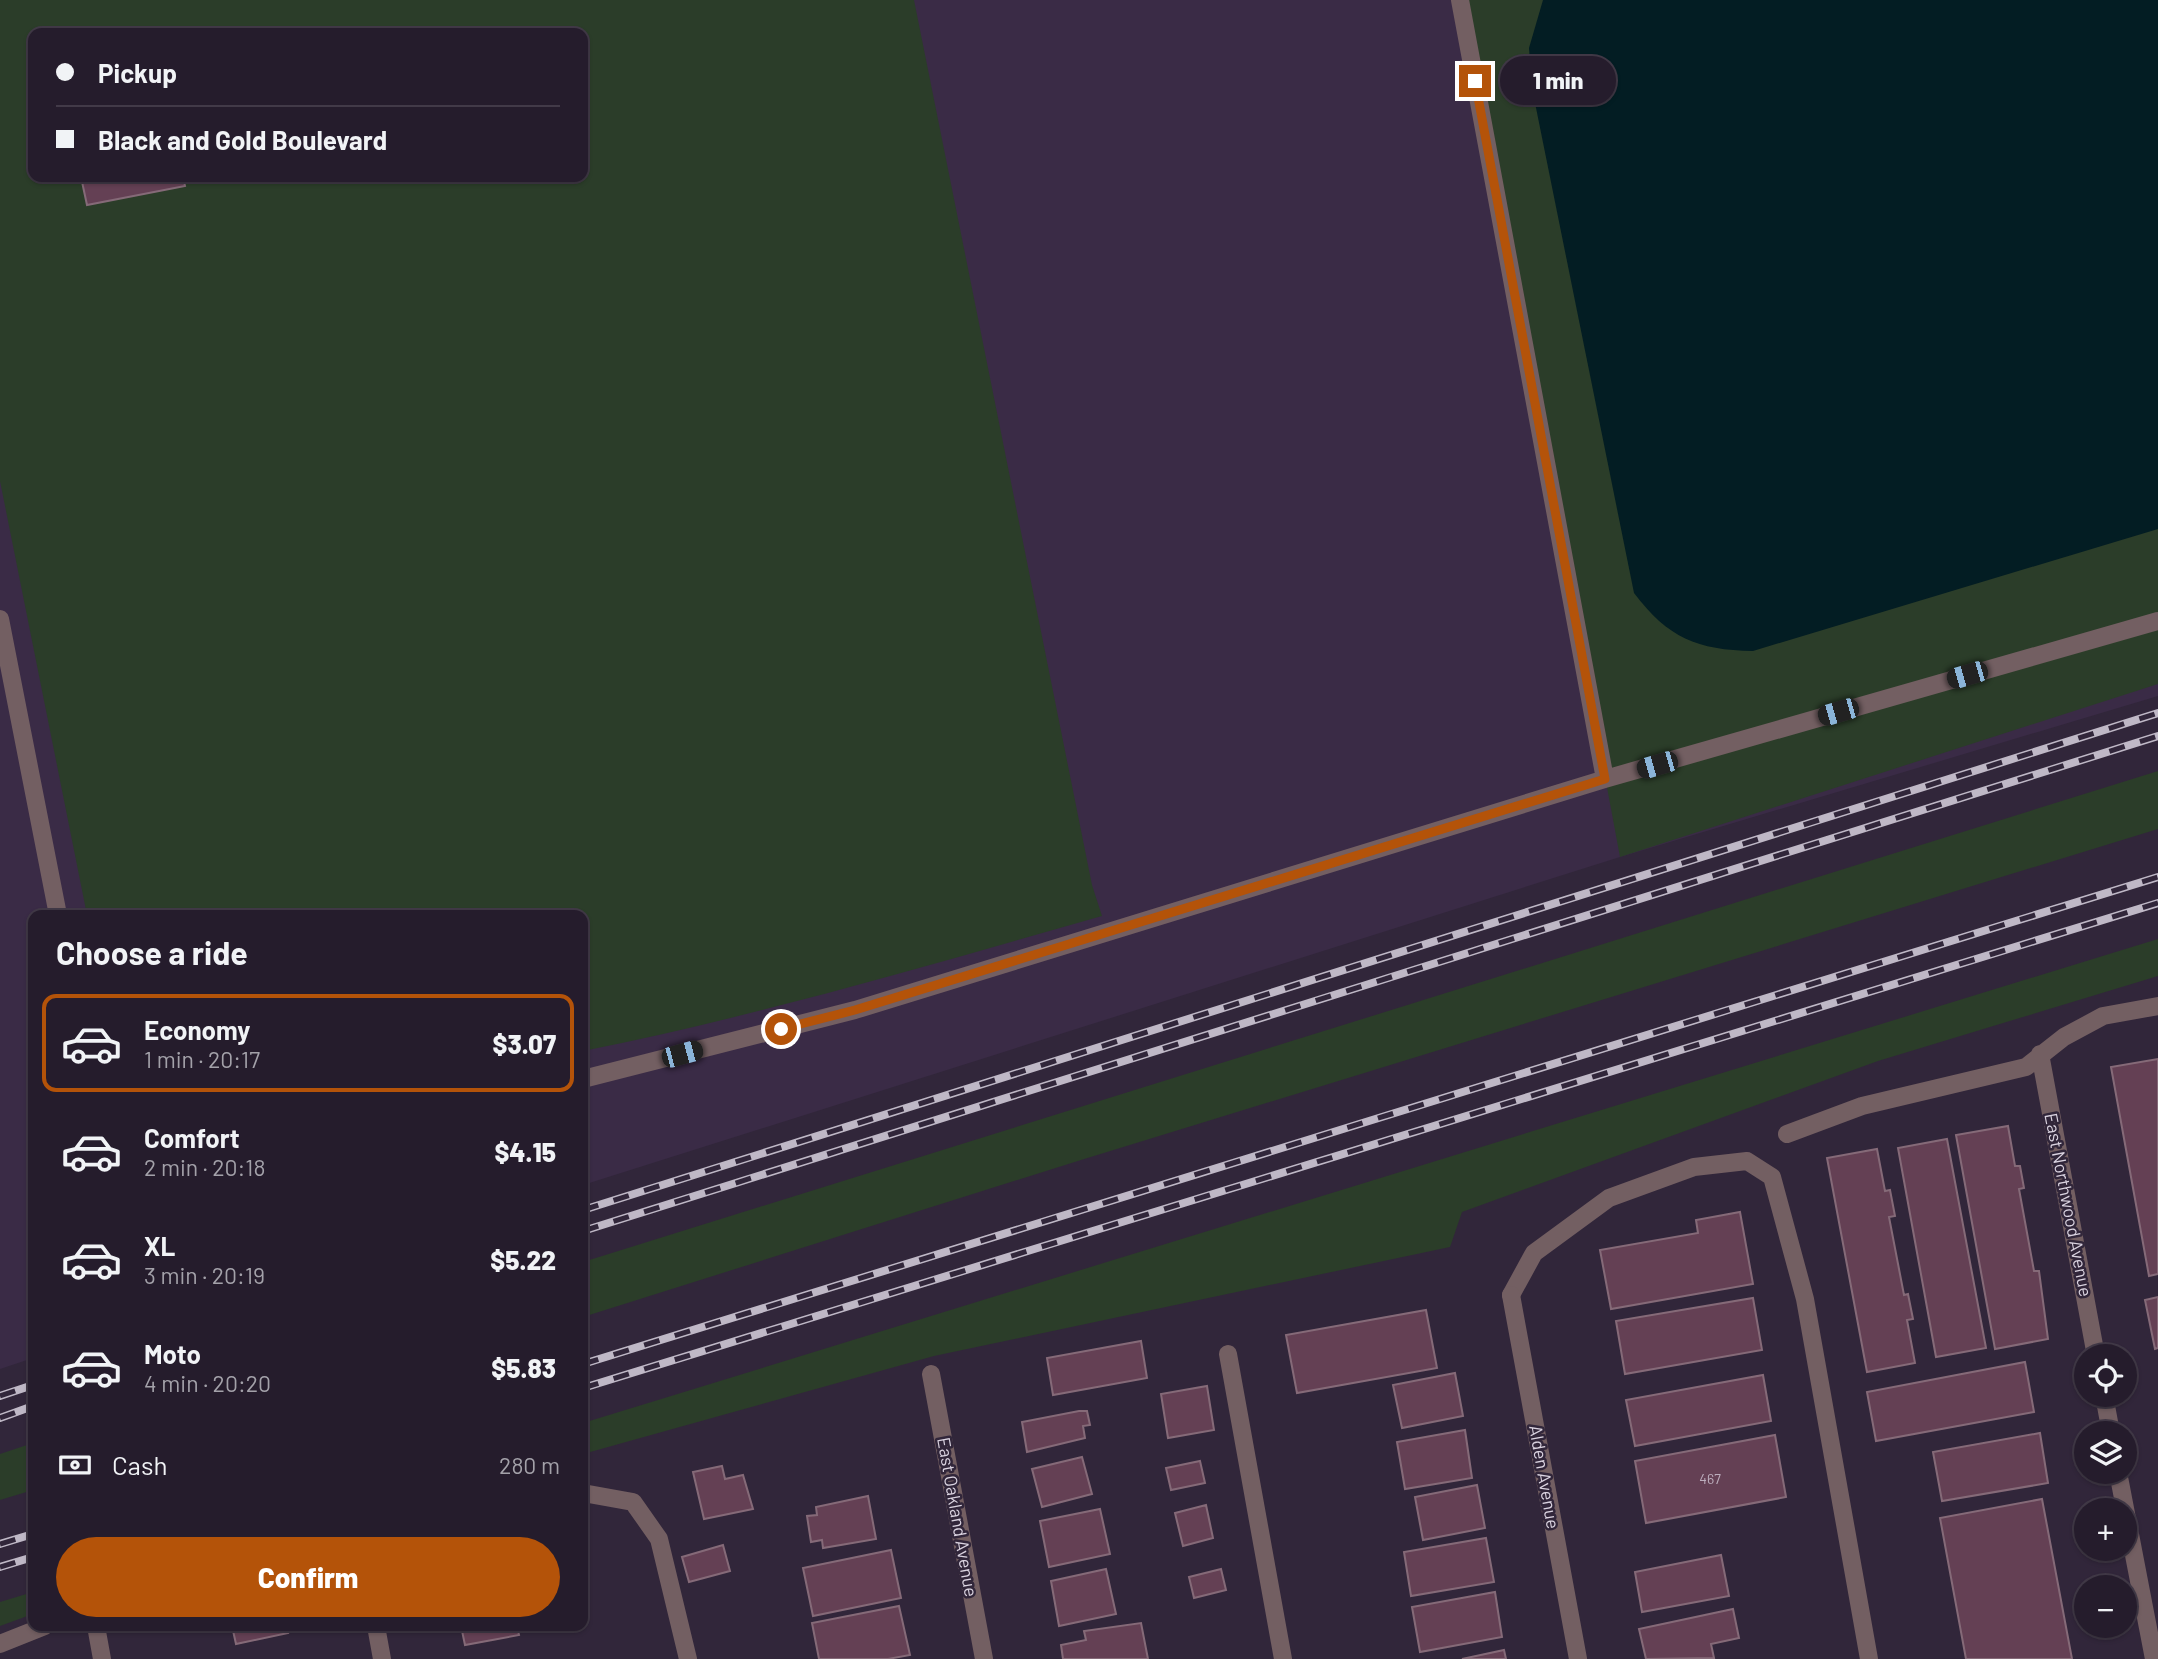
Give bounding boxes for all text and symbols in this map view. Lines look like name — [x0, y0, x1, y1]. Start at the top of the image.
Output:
callout: 1 min — [1500, 56, 1615, 106]
text: Pickup — [98, 57, 177, 88]
route end — [1459, 65, 1491, 97]
text: 1 min — [1533, 66, 1583, 94]
text: Black and Gold Boulevard — [98, 124, 387, 155]
car — [1944, 659, 1991, 691]
car — [1815, 696, 1862, 728]
car — [1634, 749, 1681, 781]
text: Choose a ride — [56, 933, 248, 971]
icon: car — [60, 1012, 123, 1075]
route start — [765, 1013, 797, 1045]
text: Economy — [144, 1014, 250, 1045]
text: $3.07 — [492, 1028, 556, 1059]
car — [659, 1038, 706, 1070]
text: 1 min · 20:17 — [144, 1045, 260, 1073]
street label: East Northwood Avenue — [2040, 1111, 2098, 1299]
icon: car — [60, 1120, 123, 1183]
text: Comfort — [144, 1122, 240, 1153]
text: $4.15 — [494, 1136, 556, 1167]
text: 2 min · 20:18 — [144, 1153, 265, 1181]
icon: car — [60, 1228, 123, 1291]
text: XL — [144, 1230, 175, 1261]
text: $5.22 — [490, 1244, 556, 1275]
text: 3 min · 20:19 — [144, 1261, 265, 1289]
icon: car — [60, 1336, 123, 1399]
text: Moto — [144, 1338, 201, 1369]
map controls — [2074, 1344, 2137, 1638]
button: locate — [2074, 1344, 2137, 1407]
text: $5.83 — [491, 1352, 556, 1383]
text: 4 min · 20:20 — [144, 1369, 271, 1397]
button: layers — [2074, 1421, 2137, 1484]
street label: Alden Avenue — [1525, 1423, 1565, 1530]
street label: East Oakland Avenue — [933, 1435, 983, 1598]
icon: cash — [56, 1446, 94, 1484]
text: Cash — [112, 1449, 167, 1480]
text: 280 m — [499, 1451, 560, 1479]
house number: 467 — [1699, 1470, 1721, 1487]
button: + — [2074, 1498, 2137, 1561]
button: Confirm — [56, 1537, 560, 1617]
button: − — [2074, 1575, 2137, 1638]

